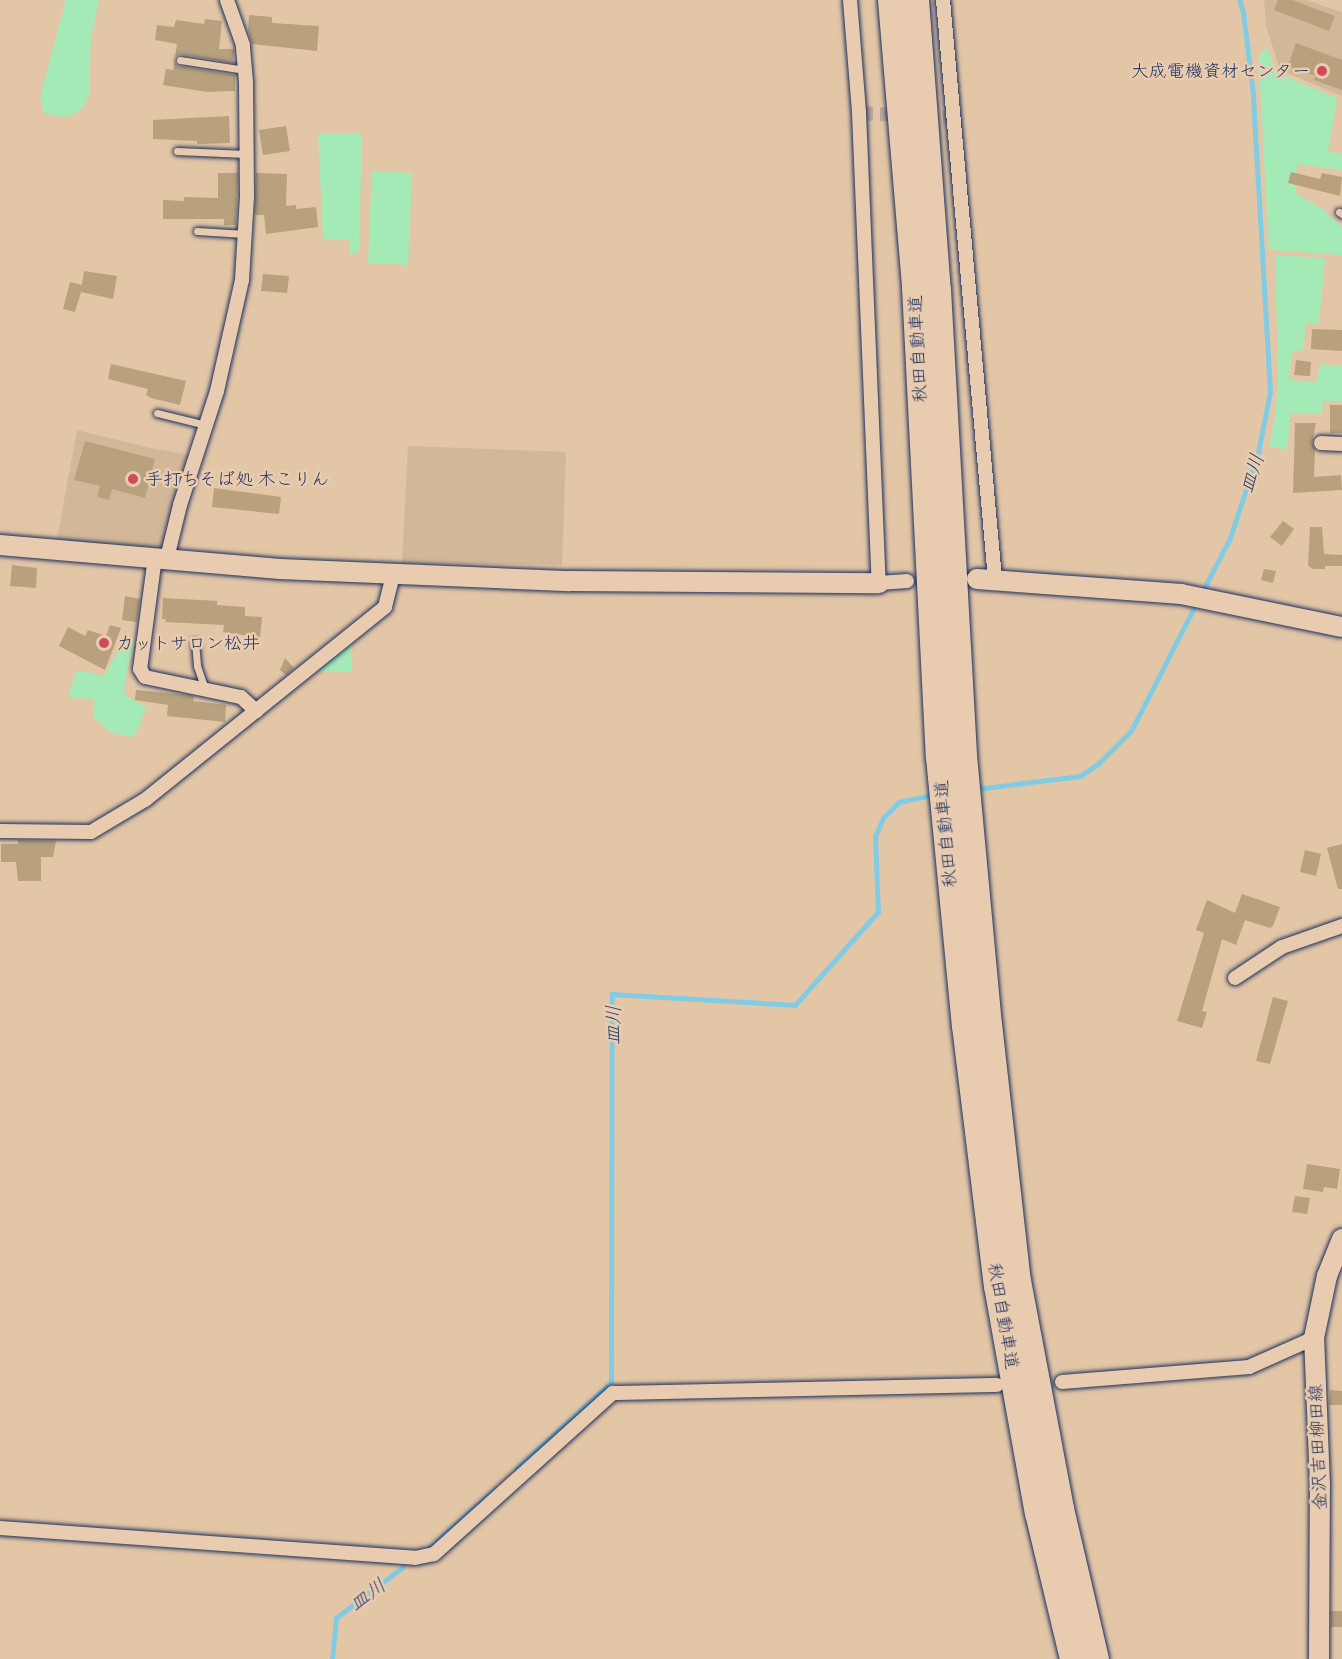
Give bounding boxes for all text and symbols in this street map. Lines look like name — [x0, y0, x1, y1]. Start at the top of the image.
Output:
place label: 大成電機資材センター — [1130, 60, 1310, 82]
marker: 大成電機資材センター — [1315, 64, 1329, 78]
street label: 秋田自動車道 — [904, 295, 932, 403]
water label: 皿川 — [1234, 450, 1268, 496]
place label: 手打ちそば処 木こりん — [145, 468, 329, 490]
marker: 手打ちそば処 木こりん — [126, 472, 140, 486]
place label: カットサロン松井 — [116, 632, 260, 654]
marker: カットサロン松井 — [97, 636, 111, 650]
street label: 秋田自動車道 — [931, 779, 961, 889]
water label: 皿川 — [600, 1005, 624, 1045]
street label: 秋田自動車道 — [983, 1261, 1023, 1371]
street label: 金沢吉田柳田線 — [1305, 1384, 1331, 1510]
water label: 皿川 — [344, 1572, 390, 1616]

